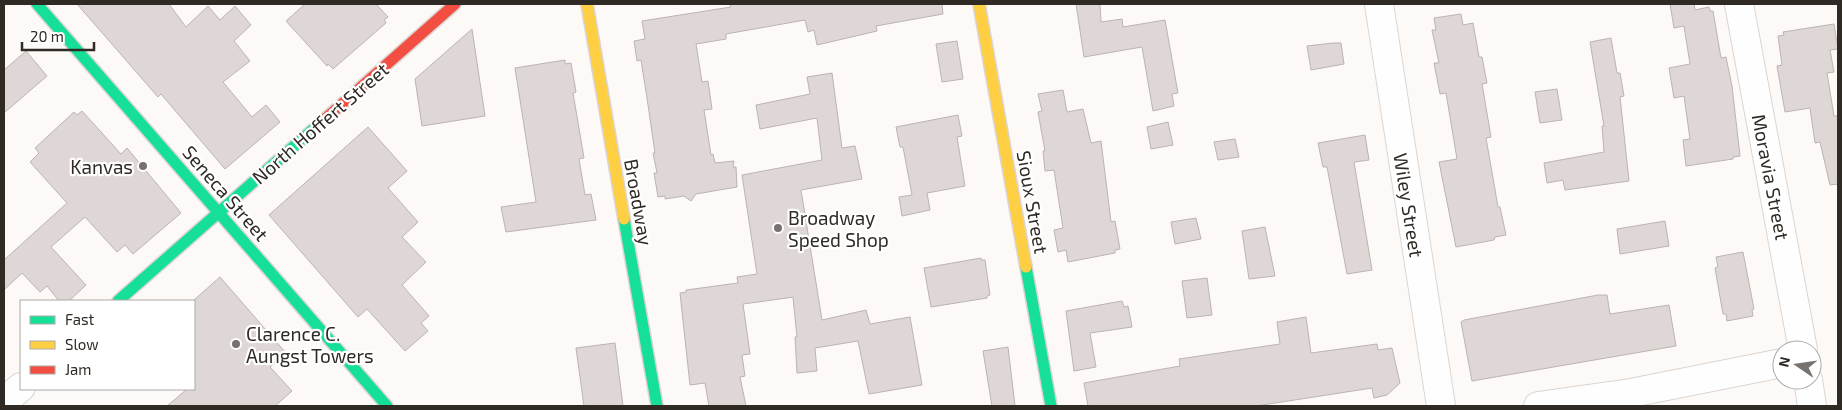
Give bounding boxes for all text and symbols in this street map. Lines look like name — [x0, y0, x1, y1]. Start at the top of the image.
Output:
scale bar — [22, 20, 95, 52]
text: 20 m — [30, 27, 64, 45]
street label: North Hoffert Street — [247, 57, 393, 189]
street label: Moravia Street — [1748, 112, 1794, 242]
street label: Seneca Street — [178, 141, 274, 245]
street label: Sioux Street — [1013, 149, 1053, 255]
street label: Wiley Street — [1389, 151, 1429, 259]
place label: Kanvas — [70, 155, 133, 178]
street label: Broadway — [620, 157, 658, 247]
marker: Kanvas — [137, 160, 149, 172]
place label: Broadway Speed Shop — [788, 206, 889, 251]
marker: Broadway Speed Shop — [772, 222, 784, 234]
legend — [20, 300, 195, 390]
text: Fast — [65, 310, 95, 328]
place label: Clarence C. Aungst Towers — [246, 322, 374, 367]
text: Slow — [65, 335, 99, 353]
marker: Clarence C. Aungst Towers — [230, 338, 242, 350]
north arrow — [1772, 340, 1822, 390]
text: N — [1774, 355, 1793, 369]
text: Jam — [65, 360, 91, 378]

